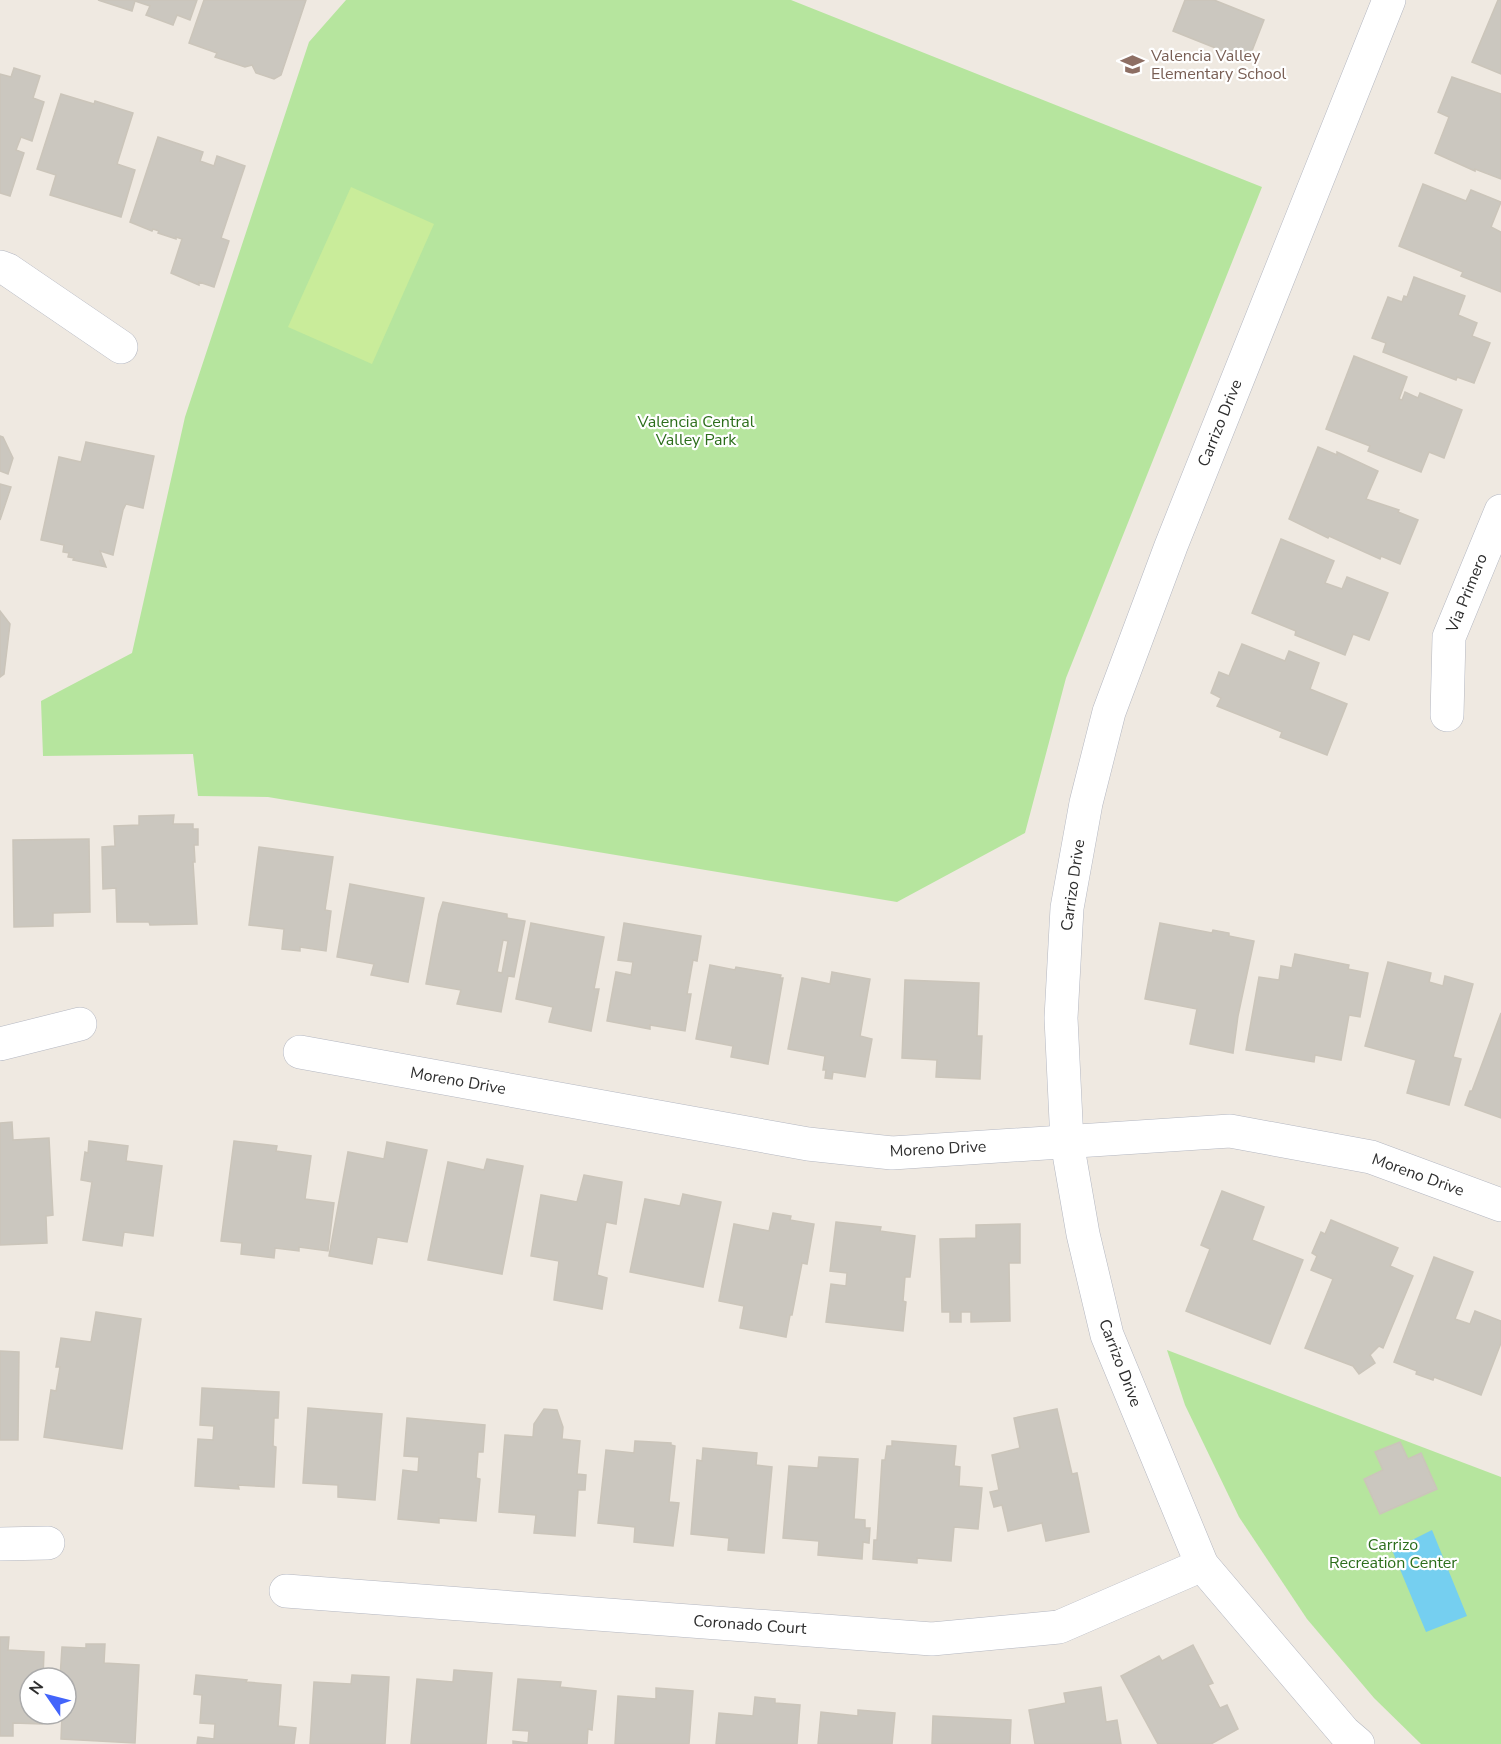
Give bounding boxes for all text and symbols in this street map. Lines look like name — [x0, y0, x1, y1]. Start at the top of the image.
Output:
place label: Valencia Valley Elementary School — [1150, 45, 1287, 85]
school or university icon: Valencia Valley Elementary School — [1120, 52, 1146, 78]
street label: Carrizo Drive — [1193, 376, 1247, 470]
park label: Valencia Central Valley Park — [637, 411, 755, 451]
street label: Via Primero — [1441, 550, 1493, 637]
street label: Carrizo Drive — [1056, 838, 1090, 932]
street label: Moreno Drive — [408, 1062, 508, 1100]
street label: Moreno Drive — [889, 1135, 987, 1163]
street label: Moreno Drive — [1369, 1148, 1467, 1202]
street label: Carrizo Drive — [1093, 1316, 1147, 1410]
park label: Carrizo Recreation Center — [1329, 1534, 1457, 1574]
street label: Coronado Court — [693, 1610, 808, 1640]
north arrow — [18, 1666, 78, 1726]
text: N — [24, 1677, 49, 1699]

